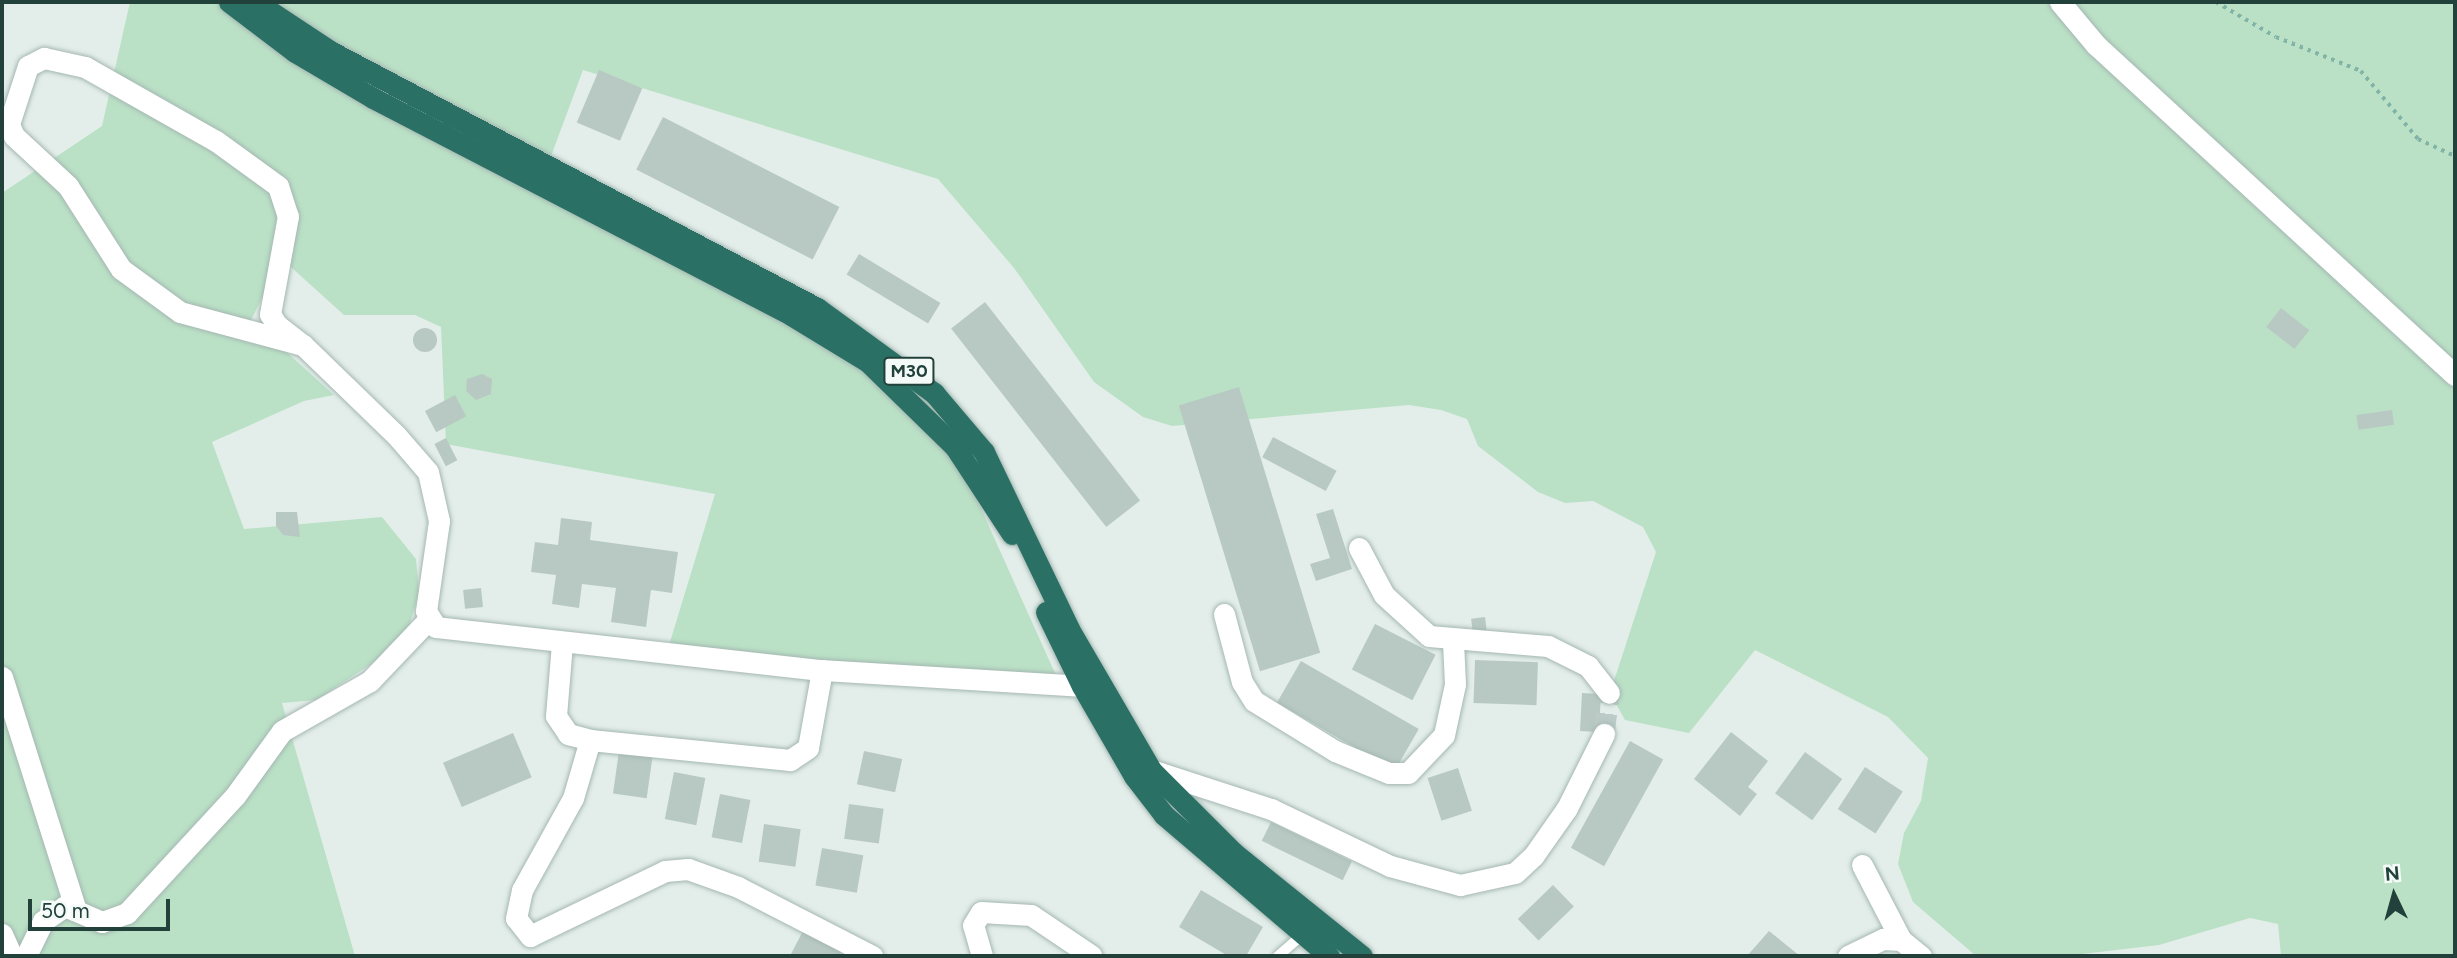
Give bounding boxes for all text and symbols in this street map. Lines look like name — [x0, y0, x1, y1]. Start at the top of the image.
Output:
road number: M30 — [883, 356, 935, 386]
north arrow — [2359, 860, 2429, 930]
text: N — [2384, 861, 2400, 886]
scale bar — [32, 884, 173, 928]
text: 50 m — [41, 898, 90, 923]

